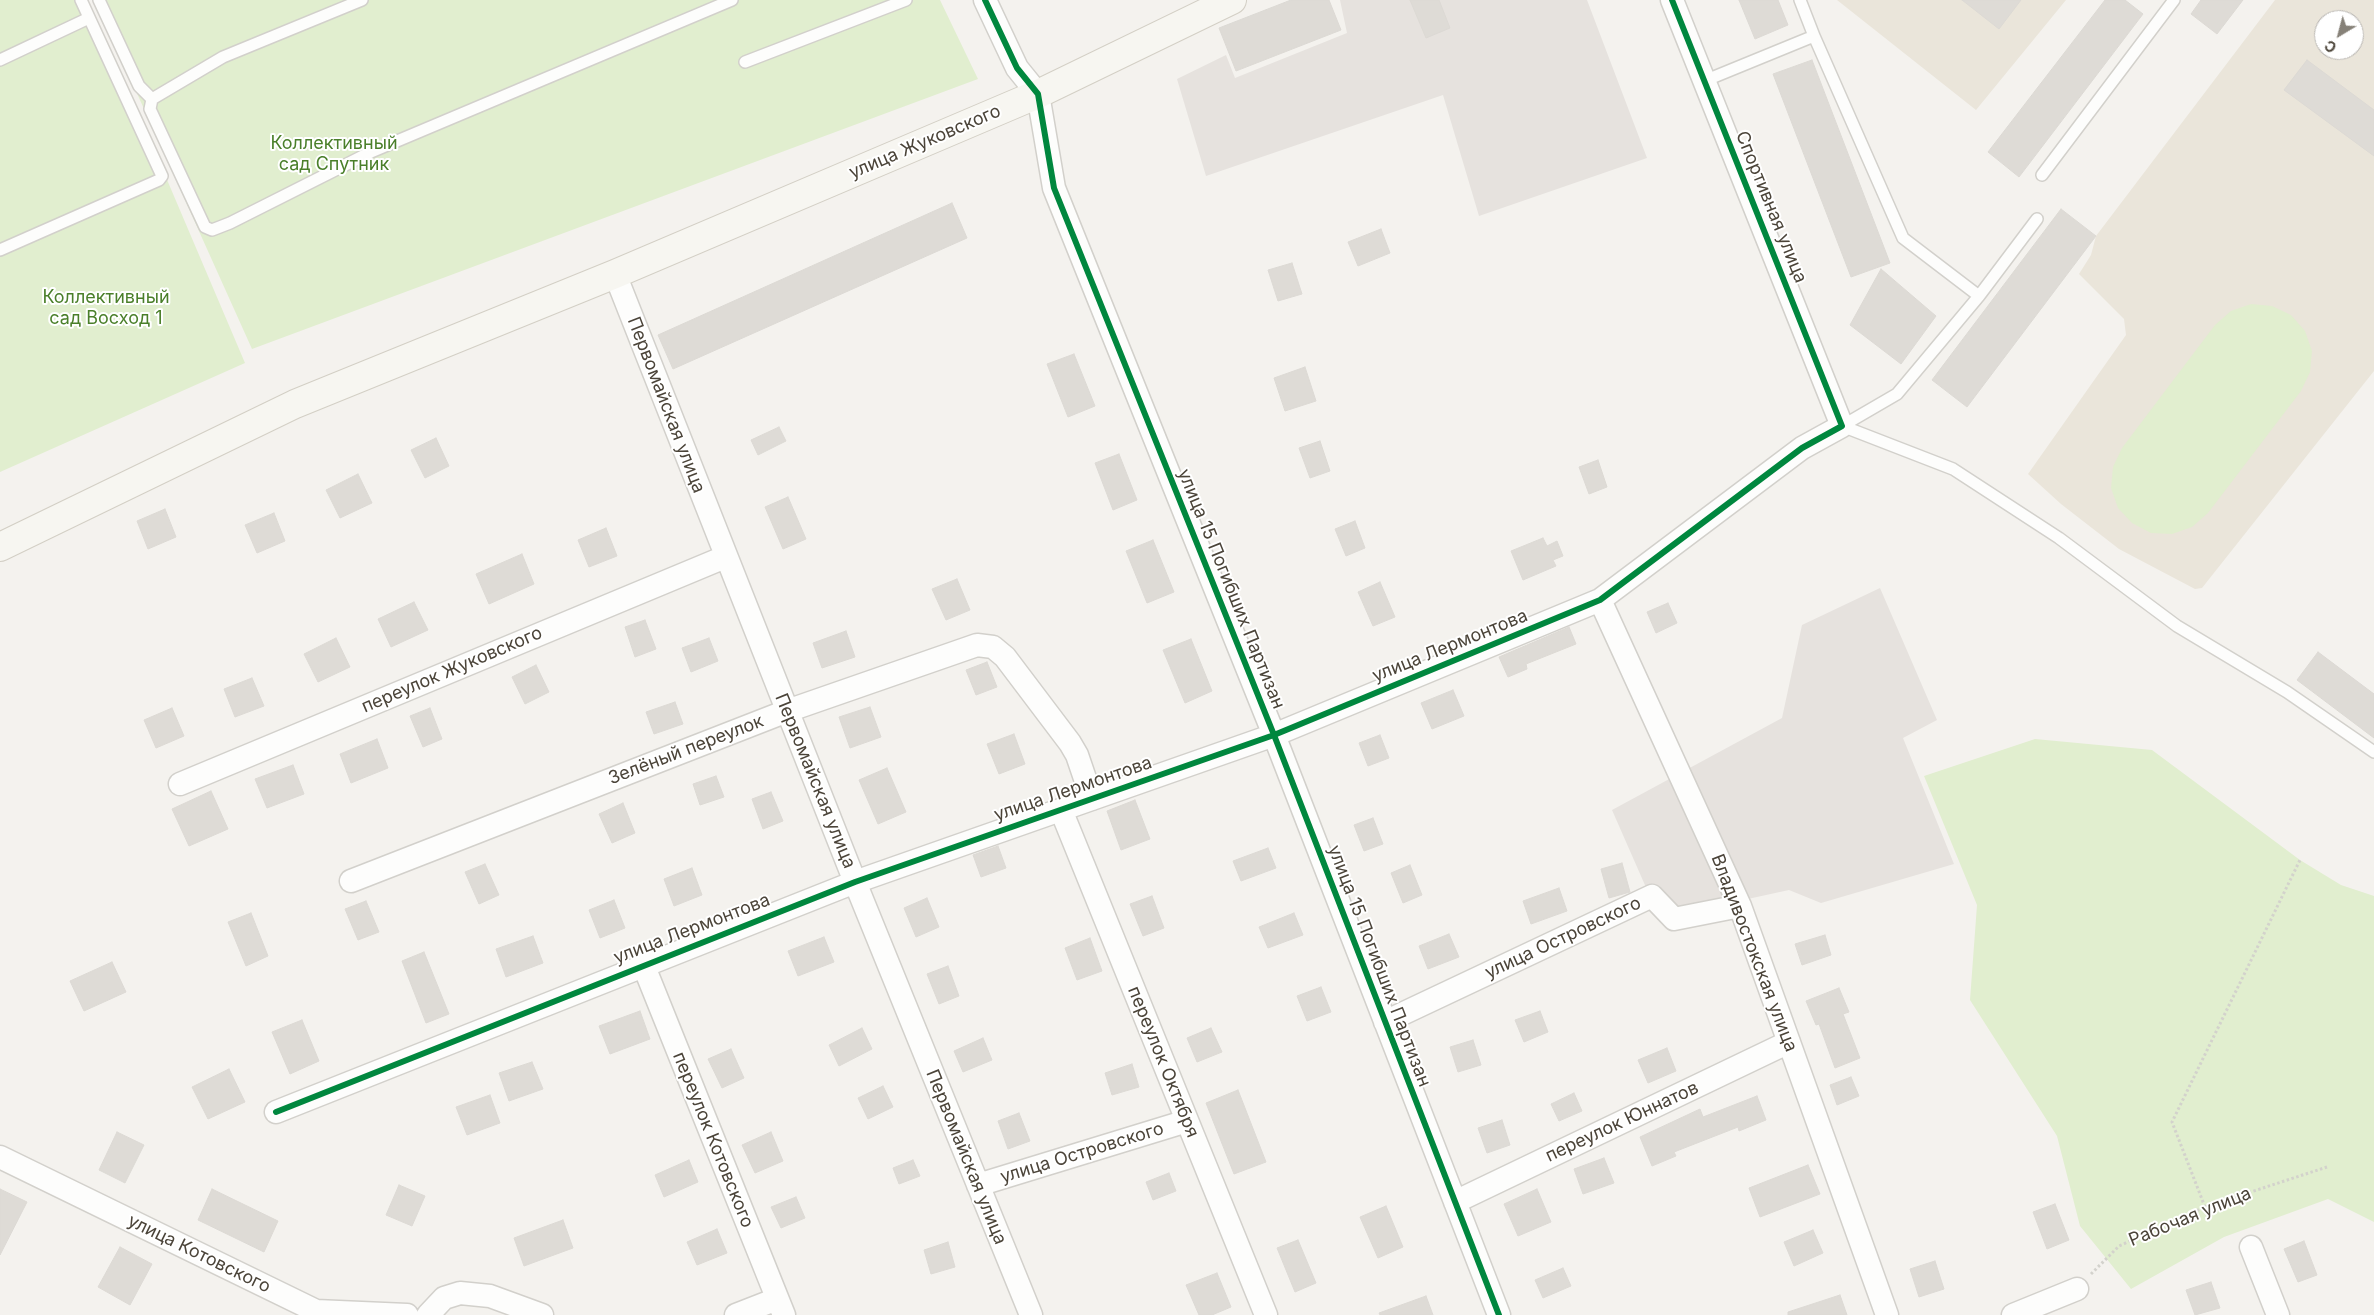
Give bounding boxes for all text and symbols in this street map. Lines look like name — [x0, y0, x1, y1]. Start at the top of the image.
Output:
north arrow — [2314, 10, 2364, 60]
text: С — [2321, 37, 2340, 56]
street label: улица Жуковского — [846, 100, 1004, 184]
street label: Спортивная улица — [1731, 128, 1811, 286]
park label: Коллективный сад Спутник — [270, 133, 398, 176]
park label: Коллективный сад Восход 1 — [42, 287, 170, 330]
street label: Первомайская улица — [622, 314, 710, 496]
street label: улица 15 Погибших Партизан — [1173, 466, 1289, 712]
street label: улица Лермонтова — [1369, 605, 1531, 687]
street label: переулок Жуковского — [358, 622, 546, 718]
street label: Первомайская улица — [770, 690, 860, 872]
street label: Зелёный переулок — [605, 710, 767, 790]
street label: улица Лермонтова — [991, 752, 1155, 826]
street label: улица 15 Погибших Партизан — [1323, 842, 1435, 1090]
street label: Владивостокская улица — [1706, 851, 1802, 1055]
street label: улица Лермонтова — [611, 889, 773, 969]
street label: улица Островского — [1482, 892, 1644, 984]
street label: переулок Октября — [1123, 983, 1203, 1141]
street label: переулок Котовского — [668, 1049, 758, 1231]
street label: Первомайская улица — [921, 1066, 1011, 1248]
street label: переулок Юннатов — [1542, 1077, 1702, 1167]
street label: улица Островского — [998, 1118, 1166, 1188]
street label: Рабочая улица — [2126, 1183, 2254, 1251]
street label: улица Котовского — [124, 1210, 274, 1298]

